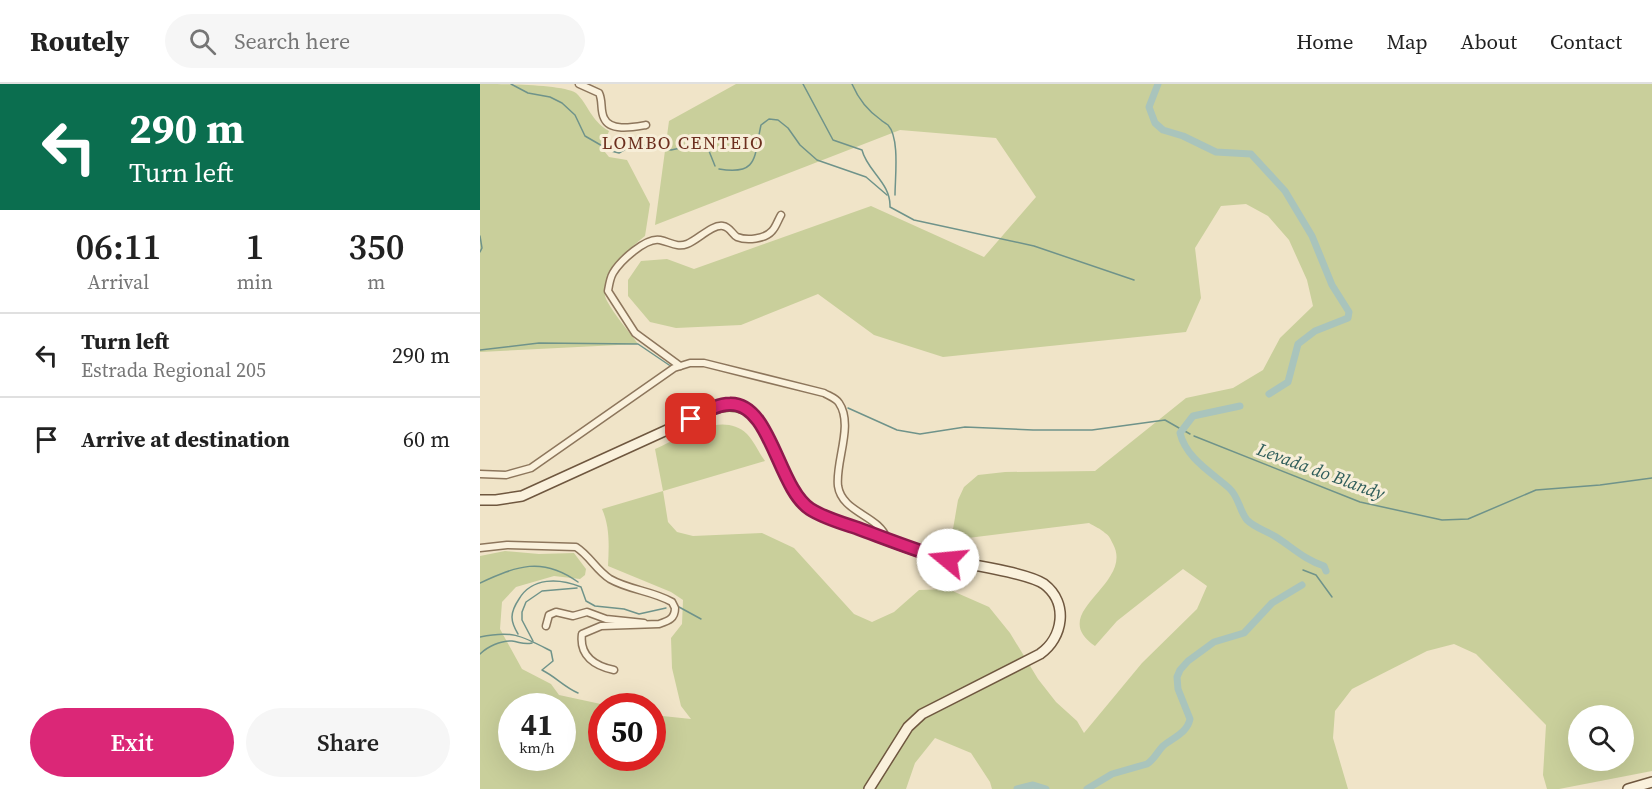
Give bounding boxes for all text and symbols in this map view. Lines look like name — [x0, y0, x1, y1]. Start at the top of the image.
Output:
search box — [165, 14, 585, 68]
text: Routely — [30, 22, 129, 60]
icon: search — [186, 25, 219, 58]
text: Search here — [234, 26, 350, 56]
text: Home — [1296, 27, 1354, 56]
text: Map — [1387, 27, 1428, 56]
text: About — [1461, 27, 1517, 56]
text: Contact — [1550, 27, 1622, 56]
text: 290 m — [129, 99, 244, 157]
icon: left — [30, 108, 108, 186]
district label: LOMBO CENTEIO — [602, 130, 764, 155]
text: Turn left — [129, 154, 233, 191]
text: 06:11 — [76, 222, 161, 271]
text: 1 — [245, 222, 264, 271]
text: 350 — [348, 222, 404, 271]
text: Arrival — [87, 268, 149, 296]
text: min — [237, 268, 273, 296]
text: m — [367, 268, 385, 296]
text: Turn left — [81, 326, 169, 356]
icon: left — [30, 339, 63, 372]
text: 290 m — [392, 340, 450, 370]
text: Estrada Regional 205 — [81, 356, 266, 384]
pin — [665, 393, 716, 444]
icon: arrive — [674, 402, 707, 435]
icon: arrive — [30, 423, 63, 456]
text: Arrive at destination — [81, 424, 290, 454]
text: 60 m — [403, 424, 450, 454]
water label: Levada do Blandy — [1253, 436, 1389, 506]
position arrow — [916, 528, 980, 592]
speed limit sign: 50 — [588, 693, 666, 771]
text: 41 — [521, 704, 553, 745]
map controls — [1568, 705, 1634, 771]
button: search — [1568, 705, 1634, 771]
button: Exit — [30, 708, 234, 777]
button: Share — [246, 708, 450, 777]
text: km/h — [519, 737, 555, 758]

